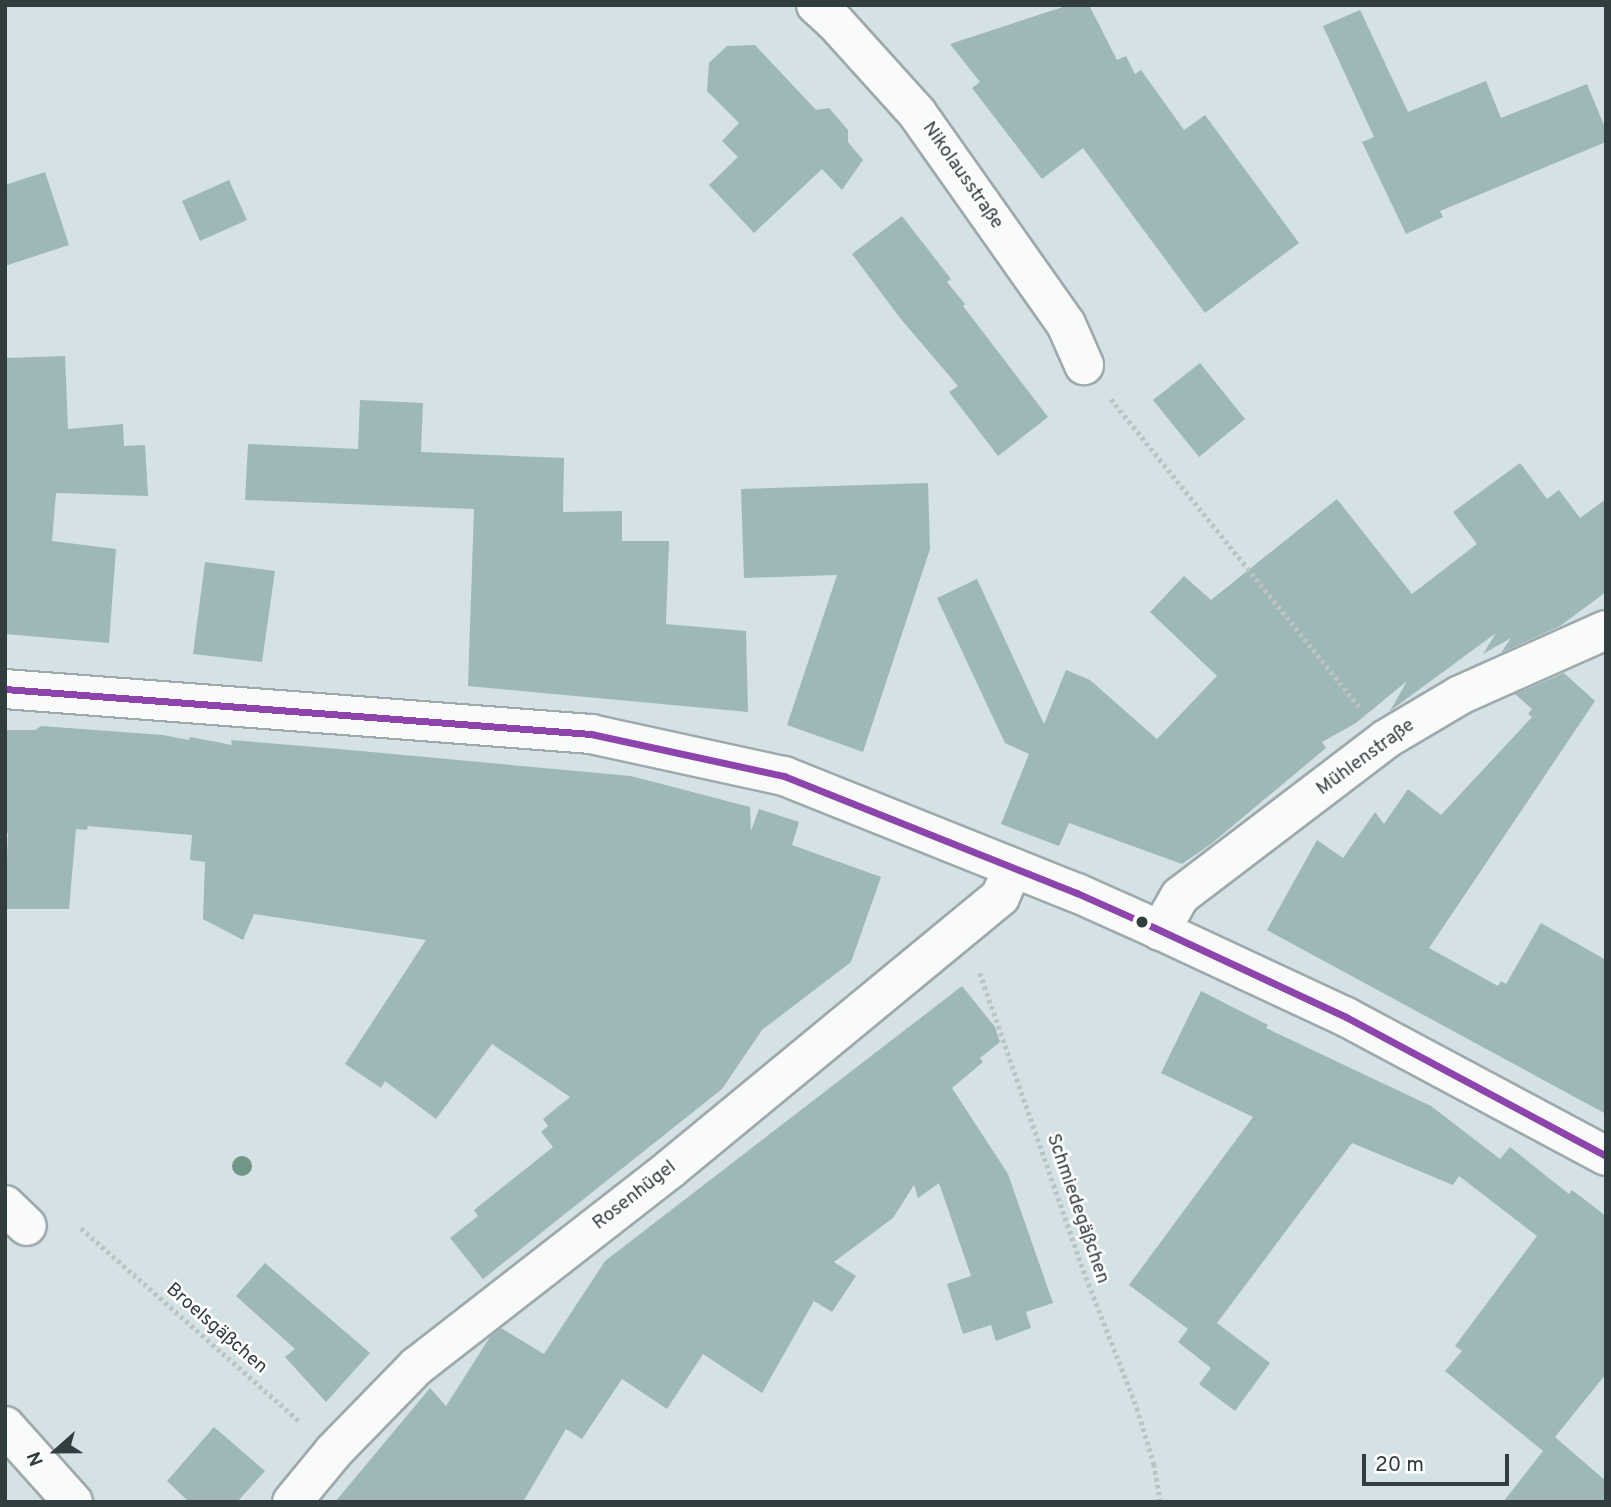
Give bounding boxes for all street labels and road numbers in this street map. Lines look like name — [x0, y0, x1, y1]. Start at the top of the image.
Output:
street label: Nikolausstraße — [917, 118, 1007, 234]
street label: Mühlenstraße — [1313, 715, 1419, 801]
street label: Schmiedegäßchen — [1041, 1131, 1113, 1287]
street label: Rosenhügel — [589, 1156, 681, 1236]
street label: Broelsgäßchen — [161, 1279, 271, 1379]

